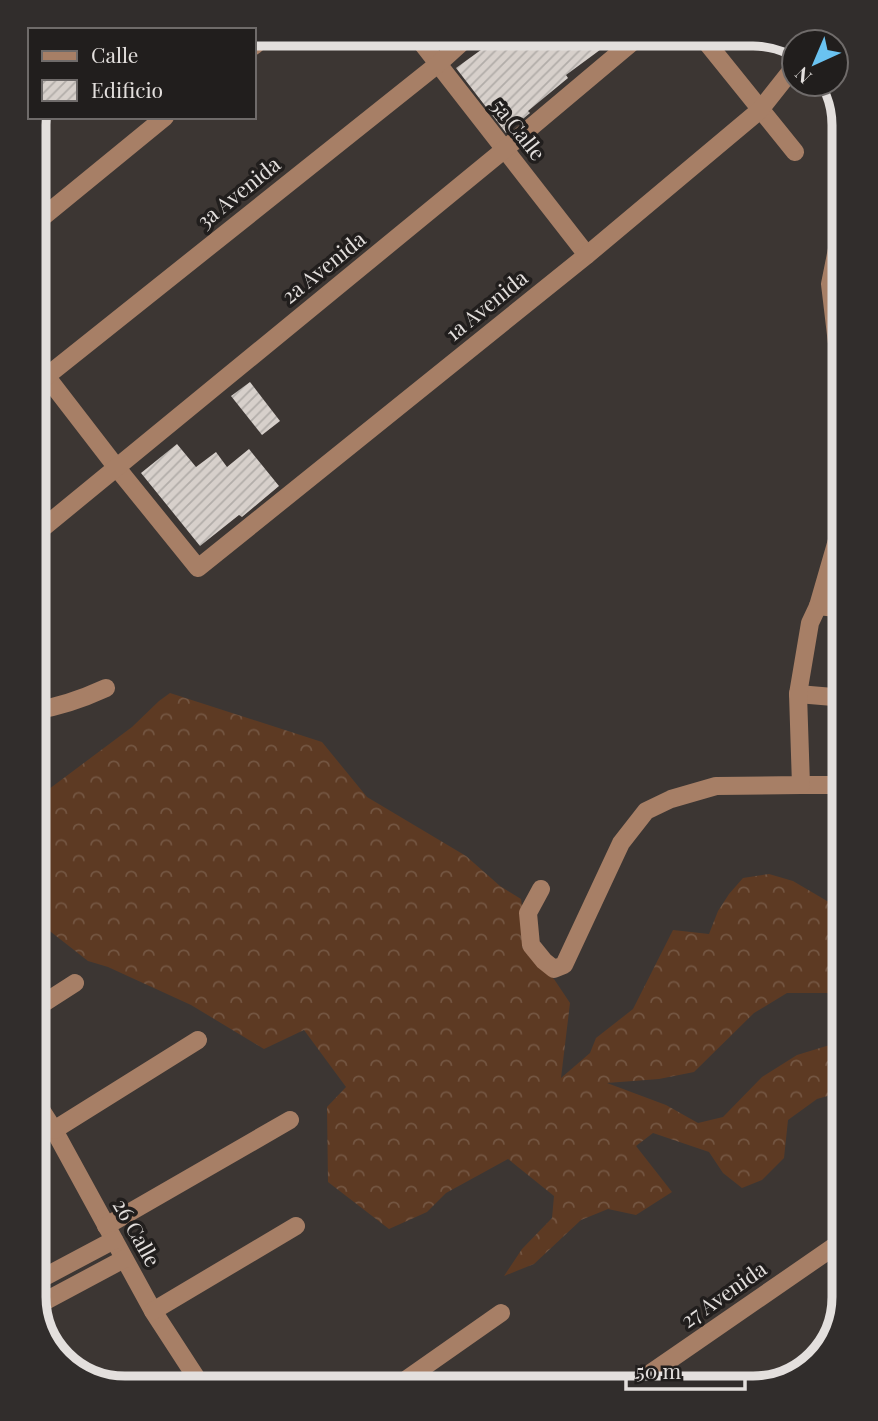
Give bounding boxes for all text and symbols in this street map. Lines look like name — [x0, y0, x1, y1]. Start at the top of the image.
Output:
legend — [28, 28, 256, 119]
north arrow — [780, 28, 850, 98]
text: Calle — [91, 40, 138, 68]
text: N — [788, 62, 816, 90]
text: Edificio — [91, 75, 163, 103]
street label: 5a Calle — [487, 92, 553, 166]
street label: 3a Avenida — [190, 149, 286, 234]
street label: 2a Avenida — [275, 224, 371, 309]
street label: 1a Avenida — [439, 262, 533, 346]
street label: 26 Calle — [108, 1193, 168, 1271]
street label: 27 Avenida — [675, 1253, 772, 1333]
scale bar — [626, 1348, 745, 1392]
text: 50 m — [636, 1356, 682, 1384]

